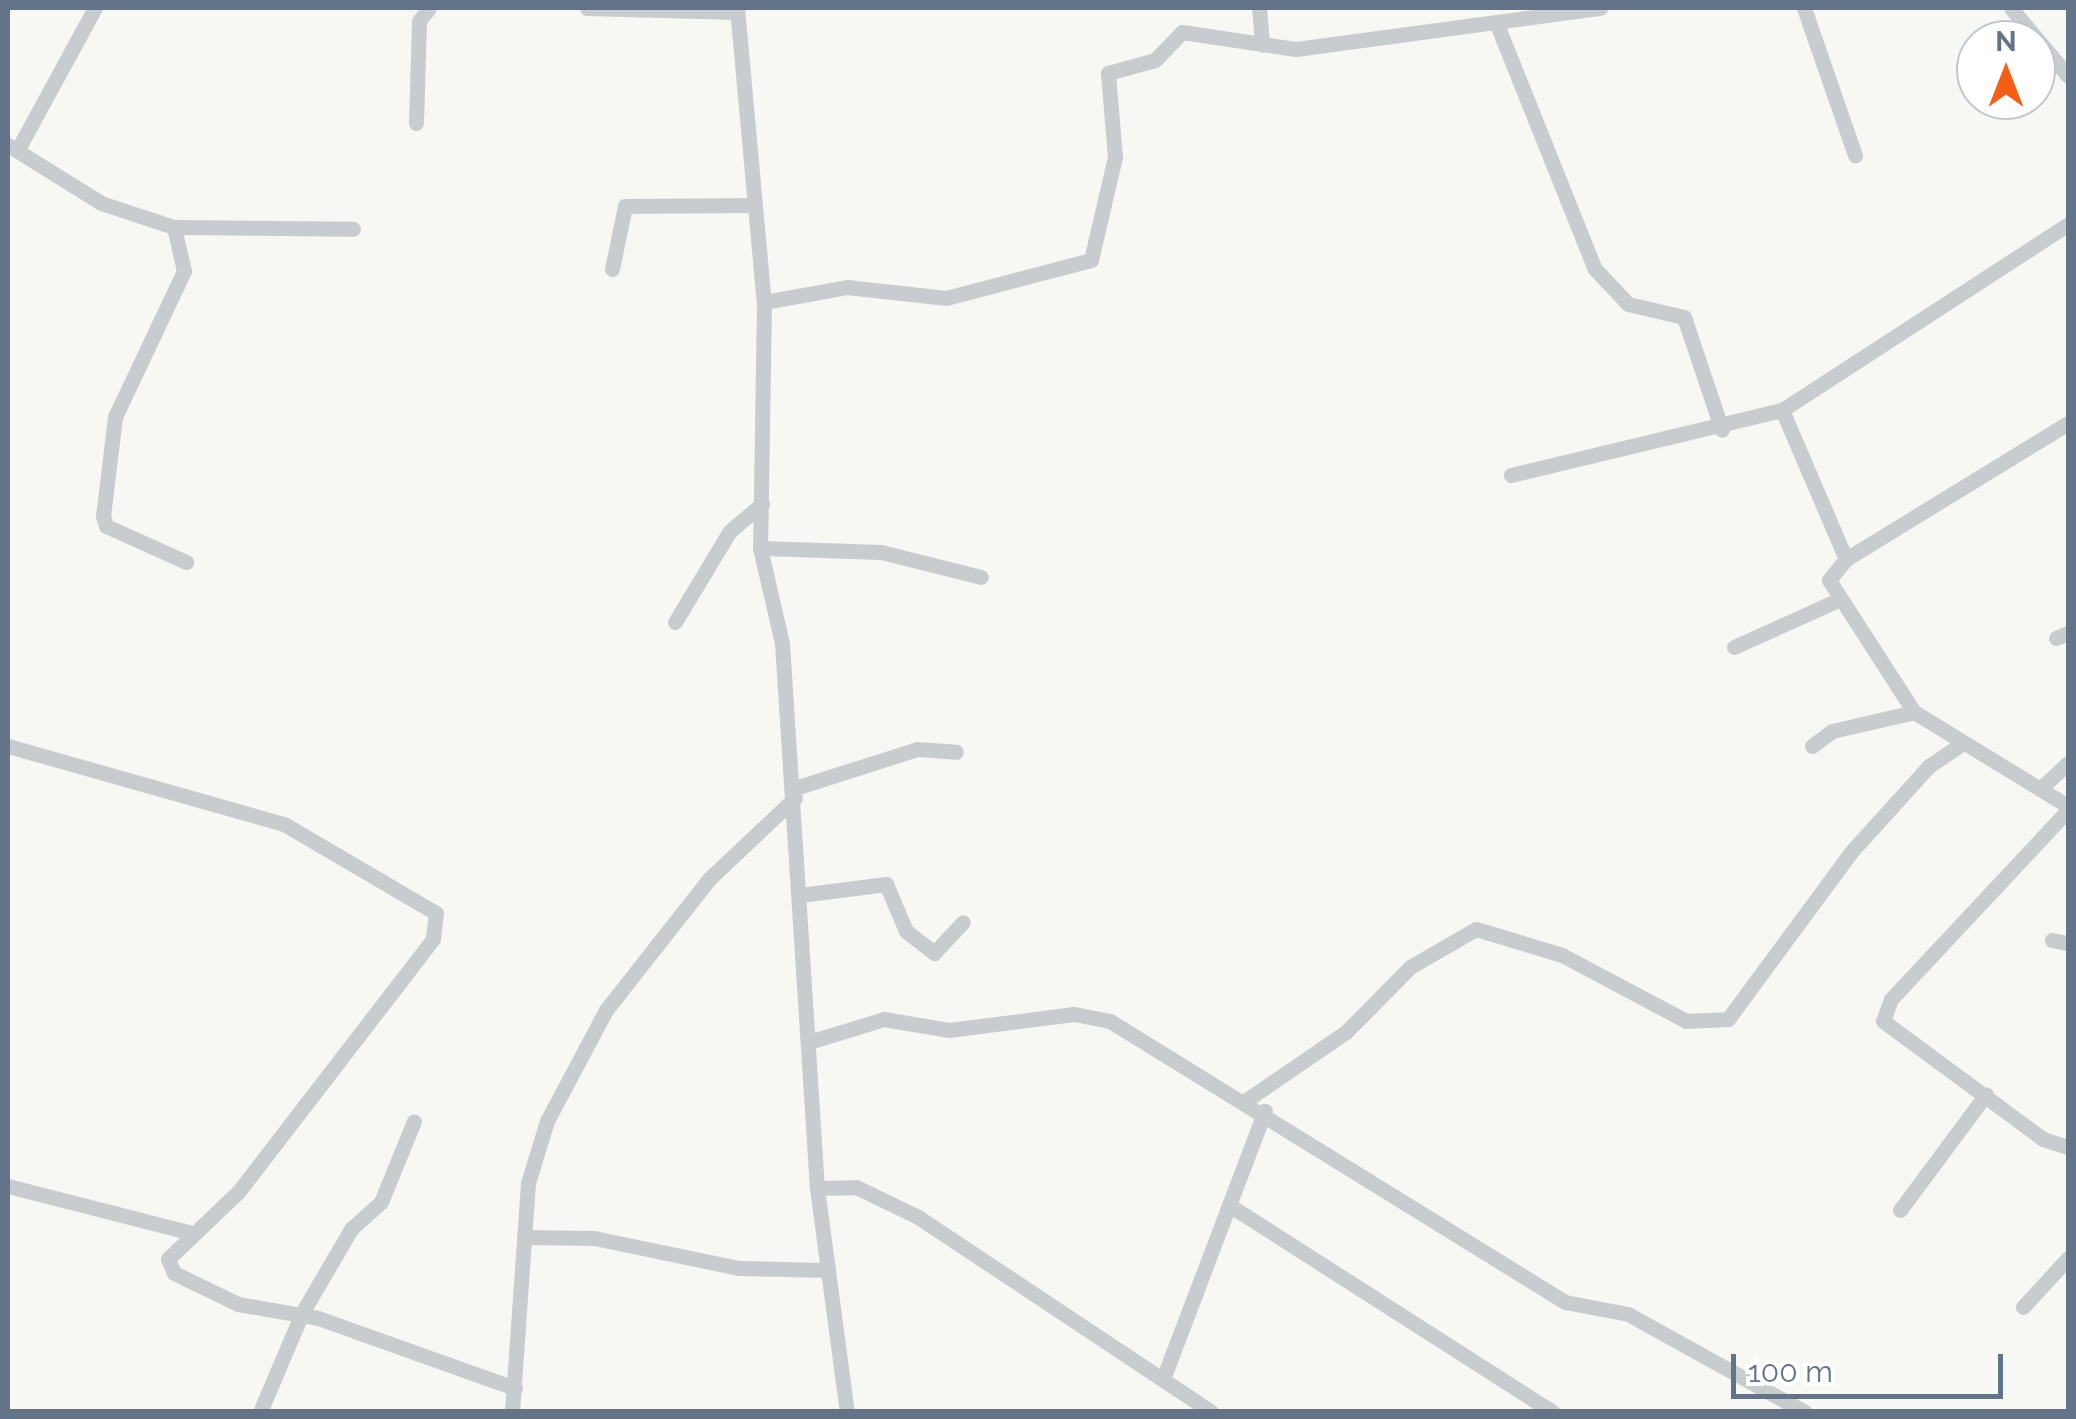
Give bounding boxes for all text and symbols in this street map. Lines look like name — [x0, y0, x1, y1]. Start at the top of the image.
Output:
north arrow — [1956, 20, 2056, 120]
text: N — [1995, 25, 2017, 58]
scale bar — [1736, 1334, 2008, 1396]
text: 100 m — [1748, 1354, 1833, 1389]

